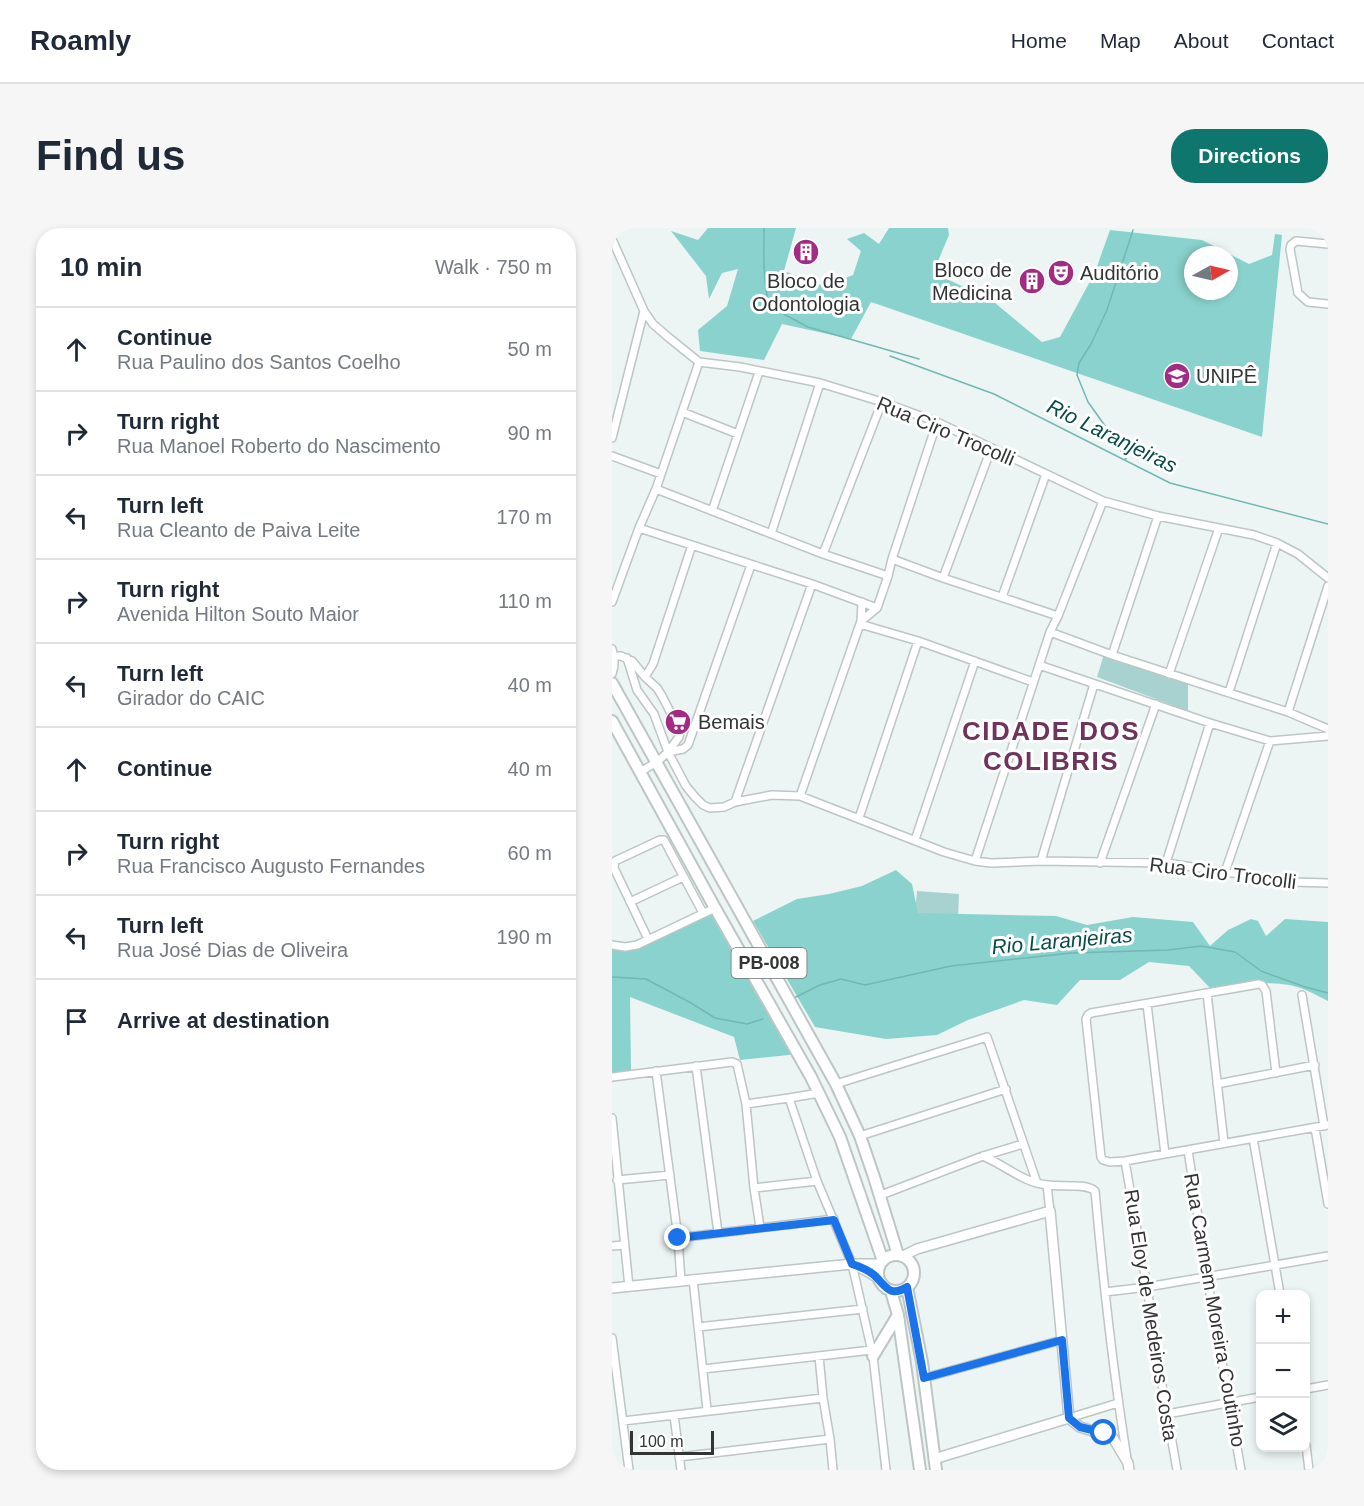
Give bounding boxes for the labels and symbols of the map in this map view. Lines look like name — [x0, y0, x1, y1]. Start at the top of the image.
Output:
building icon: Bloco de Odontologia — [791, 237, 821, 267]
north arrow — [1184, 246, 1238, 300]
theatre icon: Auditório — [1046, 258, 1076, 288]
place label: Bloco de Medicina — [932, 259, 1013, 304]
place label: Auditório — [1080, 262, 1159, 284]
building icon: Bloco de Medicina — [1017, 266, 1047, 296]
place label: Bloco de Odontologia — [752, 270, 861, 315]
school or university icon: UNIPÊ — [1162, 361, 1192, 391]
place label: UNIPÊ — [1196, 365, 1257, 387]
street label: Rua Ciro Trocolli — [874, 392, 1018, 470]
water label: Rio Laranjeiras — [1044, 394, 1181, 477]
supermarket icon: Bemais — [663, 707, 693, 737]
place label: Bemais — [698, 711, 765, 733]
district label: CIDADE DOS COLIBRIS — [962, 716, 1140, 776]
street label: Rua Ciro Trocolli — [1148, 853, 1298, 893]
water label: Rio Laranjeiras — [991, 923, 1134, 958]
road number: PB-008 — [732, 948, 807, 978]
street label: Rua Carmem Moreira Coutinho — [1180, 1171, 1250, 1449]
street label: Rua Eloy de Medeiros Costa — [1120, 1188, 1182, 1443]
route end — [664, 1224, 690, 1250]
route start — [1090, 1419, 1116, 1445]
scale bar — [630, 1428, 714, 1456]

